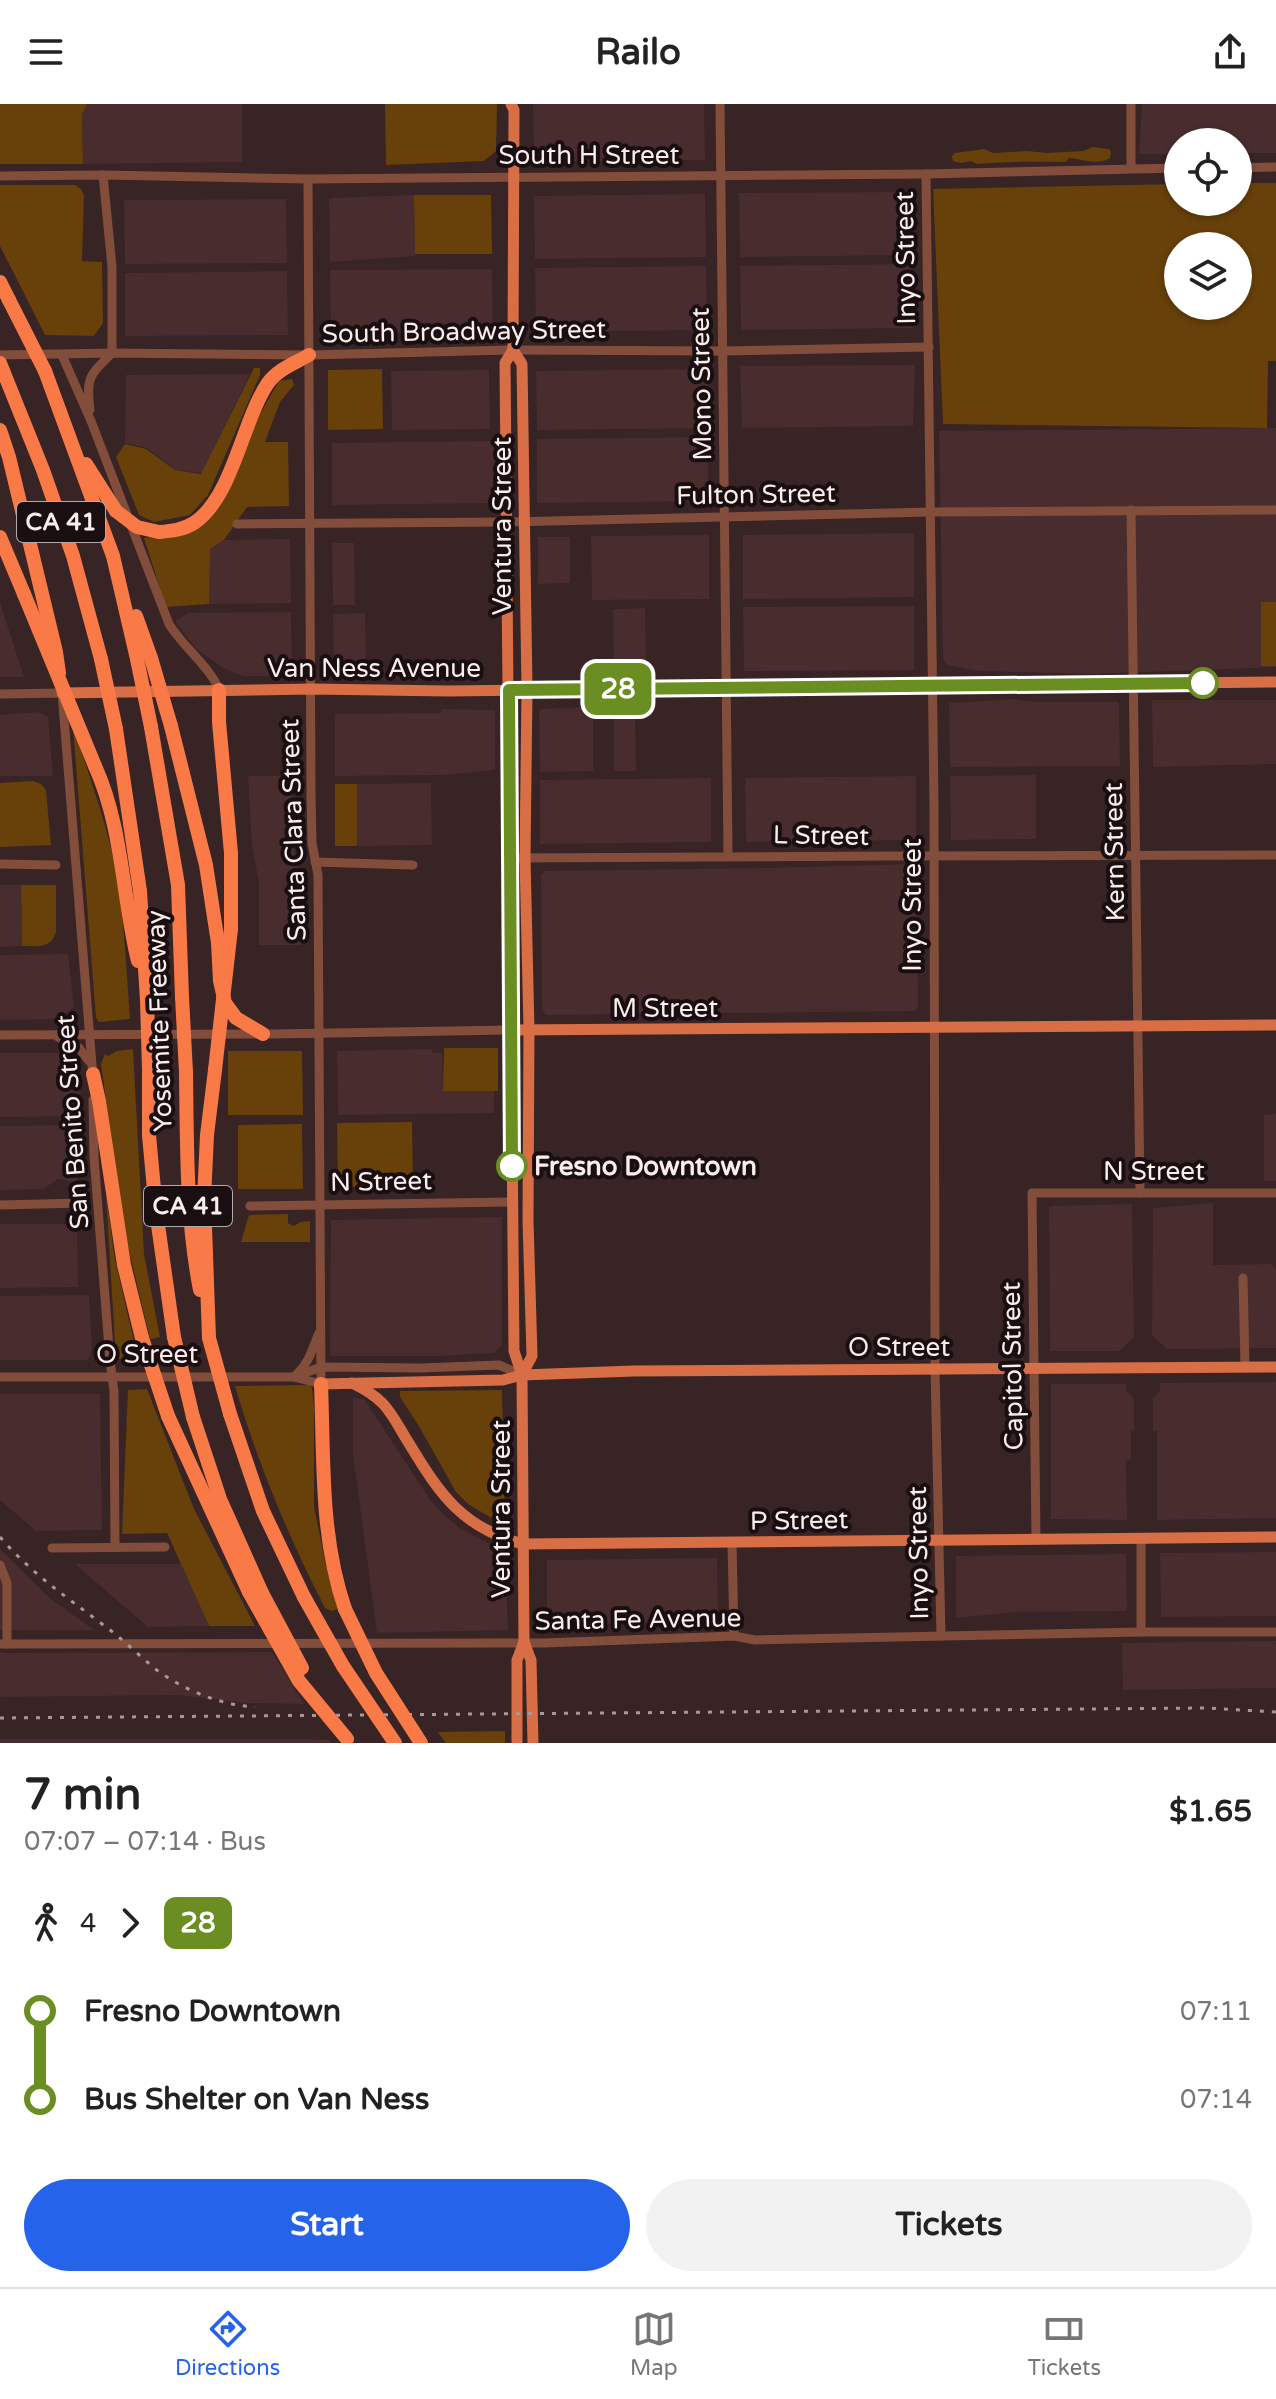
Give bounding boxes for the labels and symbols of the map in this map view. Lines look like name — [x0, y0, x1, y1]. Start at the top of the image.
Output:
street label: South H Street — [499, 140, 680, 171]
street label: Inyo Street — [889, 191, 922, 325]
street label: Mono Street — [685, 307, 718, 461]
street label: South Broadway Street — [322, 314, 606, 349]
street label: Ventura Street — [487, 437, 518, 615]
street label: Fulton Street — [676, 478, 836, 511]
road number: CA 41 — [17, 502, 105, 542]
street label: Van Ness Avenue — [267, 653, 481, 684]
line badge: 28 — [582, 663, 654, 715]
unlabelled marker — [1188, 668, 1218, 698]
street label: Santa Clara Street — [274, 718, 313, 942]
street label: Kern Street — [1098, 782, 1131, 922]
street label: L Street — [773, 819, 869, 852]
street label: Inyo Street — [897, 838, 928, 972]
street label: Yosemite Freeway — [140, 909, 179, 1132]
street label: M Street — [612, 993, 718, 1024]
street label: San Benito Street — [50, 1014, 95, 1230]
marker: Fresno Downtown — [497, 1151, 527, 1181]
place label: Fresno Downtown — [534, 1151, 757, 1182]
street label: N Street — [1103, 1156, 1205, 1187]
street label: N Street — [330, 1165, 432, 1198]
road number: CA 41 — [144, 1186, 232, 1226]
street label: Capitol Street — [996, 1281, 1029, 1451]
street label: O Street — [848, 1332, 950, 1363]
street label: O Street — [96, 1339, 198, 1370]
street label: Ventura Street — [486, 1420, 517, 1598]
street label: Inyo Street — [902, 1486, 935, 1620]
street label: P Street — [749, 1504, 849, 1537]
street label: Santa Fe Avenue — [534, 1602, 742, 1637]

